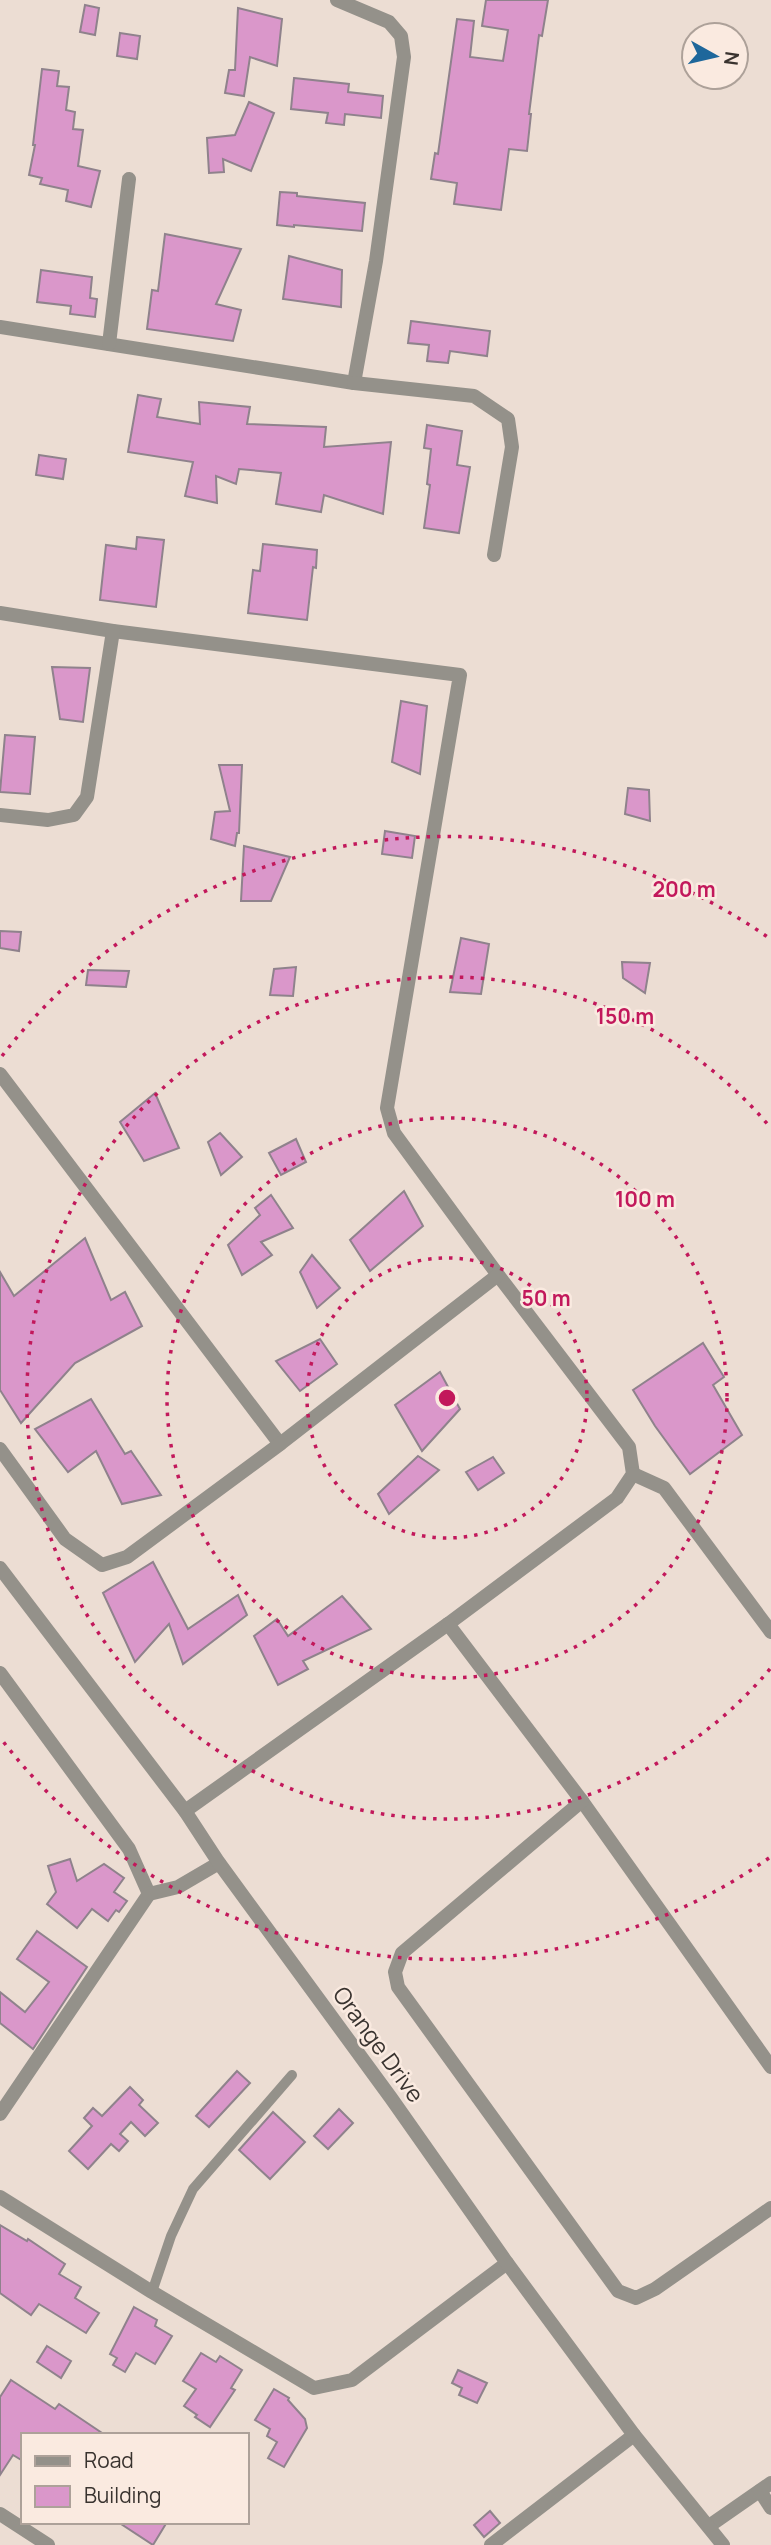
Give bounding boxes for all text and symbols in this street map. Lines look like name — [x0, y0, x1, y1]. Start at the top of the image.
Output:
north arrow — [680, 21, 750, 91]
text: N — [718, 50, 746, 67]
text: 200 m — [652, 875, 716, 903]
text: 150 m — [596, 1002, 654, 1030]
text: 100 m — [615, 1185, 675, 1213]
text: 50 m — [521, 1284, 571, 1312]
centre of rings — [435, 1386, 459, 1410]
street label: Orange Drive — [326, 1979, 432, 2109]
legend — [21, 2433, 248, 2524]
text: Road — [84, 2446, 134, 2474]
text: Building — [84, 2481, 161, 2509]

